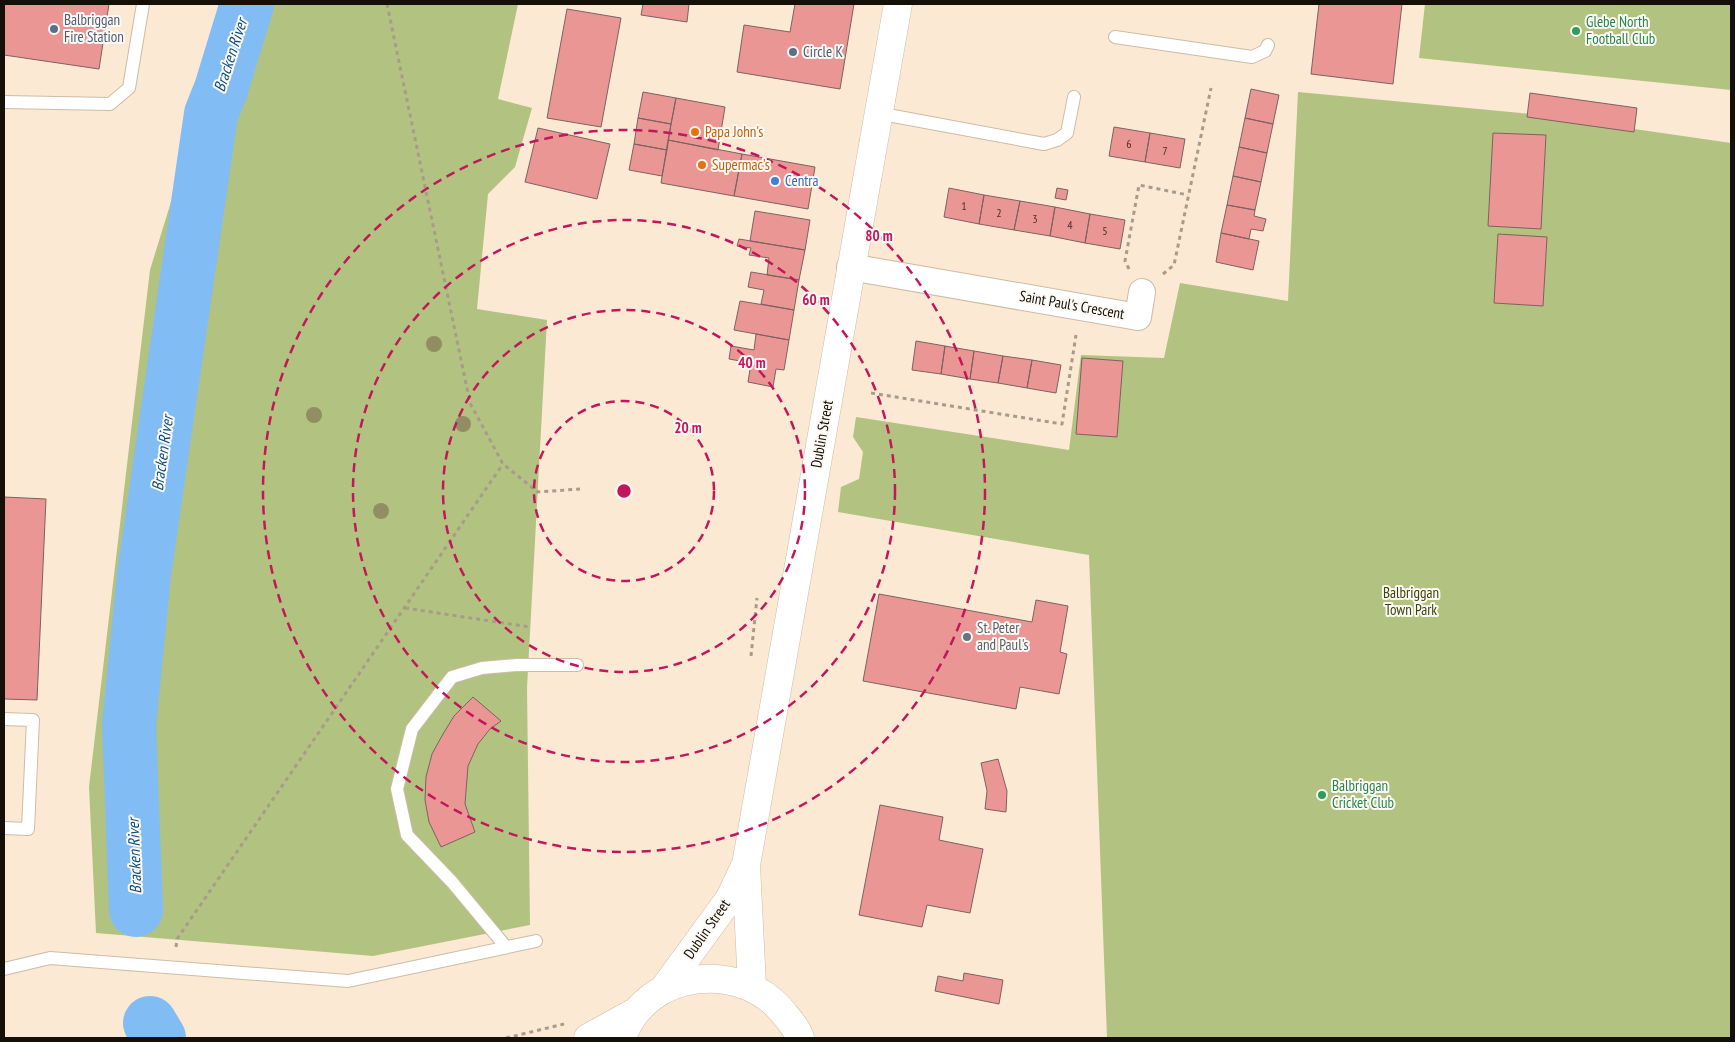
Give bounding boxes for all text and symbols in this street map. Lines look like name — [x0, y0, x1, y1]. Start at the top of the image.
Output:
place label: Balbriggan Fire Station — [64, 10, 124, 46]
place label: Glebe North Football Club — [1586, 12, 1655, 48]
water label: Bracken River — [209, 14, 252, 94]
marker: Balbriggan Fire Station — [48, 23, 60, 35]
marker: Glebe North Football Club — [1570, 25, 1582, 37]
place label: Circle K — [803, 42, 843, 61]
marker: Circle K — [787, 46, 799, 58]
place label: Papa John's — [705, 122, 763, 141]
marker: Papa John's — [689, 126, 701, 138]
house number: 6 — [1126, 136, 1132, 151]
house number: 7 — [1162, 143, 1168, 158]
place label: Supermac's — [712, 155, 770, 174]
marker: Supermac's — [696, 159, 708, 171]
place label: Centra — [785, 171, 818, 190]
marker: Centra — [769, 175, 781, 187]
house number: 1 — [961, 198, 967, 213]
house number: 2 — [996, 205, 1002, 220]
house number: 3 — [1032, 211, 1038, 226]
house number: 4 — [1067, 217, 1073, 232]
house number: 5 — [1102, 223, 1108, 238]
text: 80 m — [865, 226, 893, 245]
street label: Saint Paul's Crescent — [1018, 286, 1126, 323]
text: 60 m — [802, 290, 830, 309]
text: 40 m — [738, 353, 766, 372]
street label: Dublin Street — [806, 399, 837, 469]
water label: Bracken River — [147, 412, 178, 492]
text: 20 m — [674, 418, 702, 437]
centre of rings — [615, 482, 633, 500]
park label: Balbriggan Town Park — [1383, 583, 1439, 619]
place label: St. Peter and Paul's — [977, 618, 1029, 654]
marker: St. Peter and Paul's — [961, 631, 973, 643]
place label: Balbriggan Cricket Club — [1332, 776, 1394, 812]
marker: Balbriggan Cricket Club — [1316, 789, 1328, 801]
water label: Bracken River — [123, 815, 145, 894]
street label: Dublin Street — [679, 895, 734, 962]

